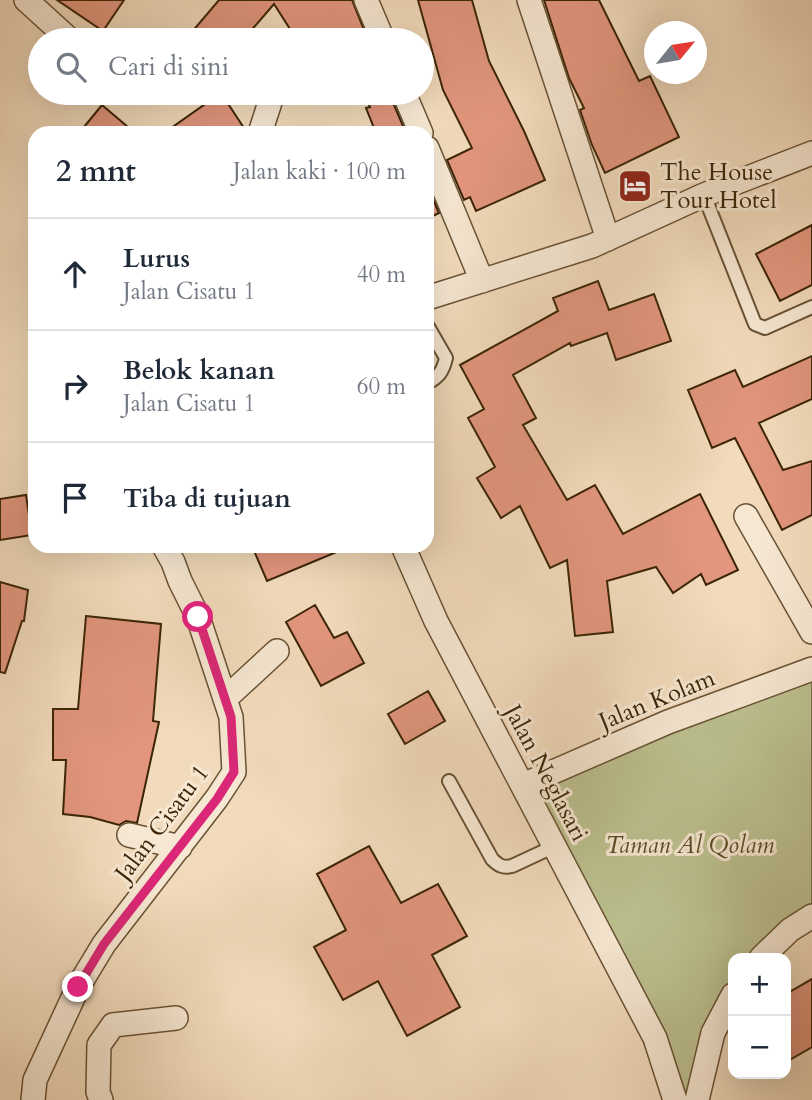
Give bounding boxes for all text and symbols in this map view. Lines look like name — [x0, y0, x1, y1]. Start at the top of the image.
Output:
north arrow — [644, 21, 707, 84]
search box — [28, 28, 434, 105]
icon: search — [52, 48, 90, 86]
text: Cari di sini — [108, 49, 229, 84]
text: 2 mnt — [56, 151, 136, 192]
text: Jalan kaki · 100 m — [233, 156, 406, 187]
place label: The House Tour Hotel — [660, 156, 777, 217]
hotel icon: The House Tour Hotel — [616, 167, 654, 205]
text: Lurus — [123, 241, 190, 276]
icon: ahead — [56, 255, 94, 293]
text: 40 m — [357, 259, 406, 290]
text: Jalan Cisatu 1 — [123, 276, 255, 307]
text: Belok kanan — [123, 353, 275, 388]
icon: right — [56, 367, 94, 405]
text: 60 m — [357, 371, 406, 402]
text: Jalan Cisatu 1 — [123, 388, 255, 419]
icon: arrive — [56, 479, 94, 517]
text: Tiba di tujuan — [123, 481, 291, 516]
route start — [182, 601, 213, 632]
street label: Jalan Kolam — [591, 661, 721, 739]
street label: Jalan Neglasari — [495, 696, 596, 847]
street label: Jalan Cisatu 1 — [105, 758, 217, 890]
park label: Taman Al Qolam — [606, 829, 774, 862]
map controls — [728, 953, 791, 1079]
button: + — [728, 953, 791, 1016]
route end — [62, 971, 93, 1002]
button: − — [728, 1016, 791, 1079]

